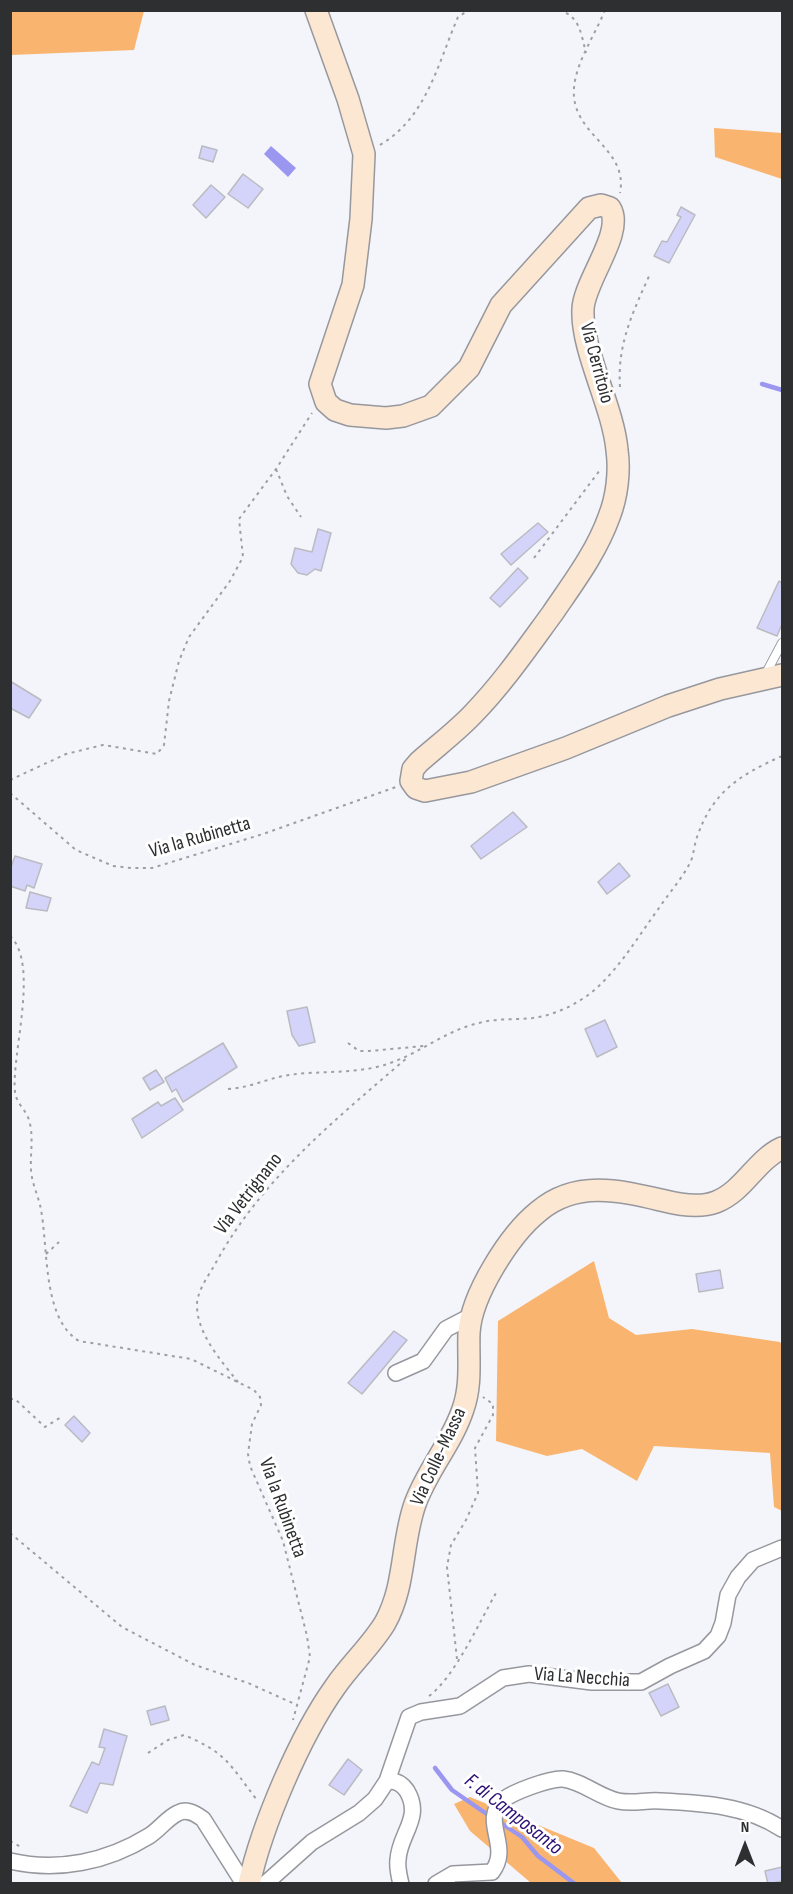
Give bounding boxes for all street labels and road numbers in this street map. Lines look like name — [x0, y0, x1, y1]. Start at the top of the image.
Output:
street label: Via Cerritoio — [574, 320, 618, 406]
street label: Via la Rubinetta — [147, 812, 253, 864]
street label: Via Vetrignano — [210, 1149, 288, 1239]
street label: Via Colle-Massa — [406, 1404, 472, 1510]
street label: Via la Rubinetta — [253, 1455, 311, 1561]
street label: Via La Necchia — [533, 1663, 631, 1693]

